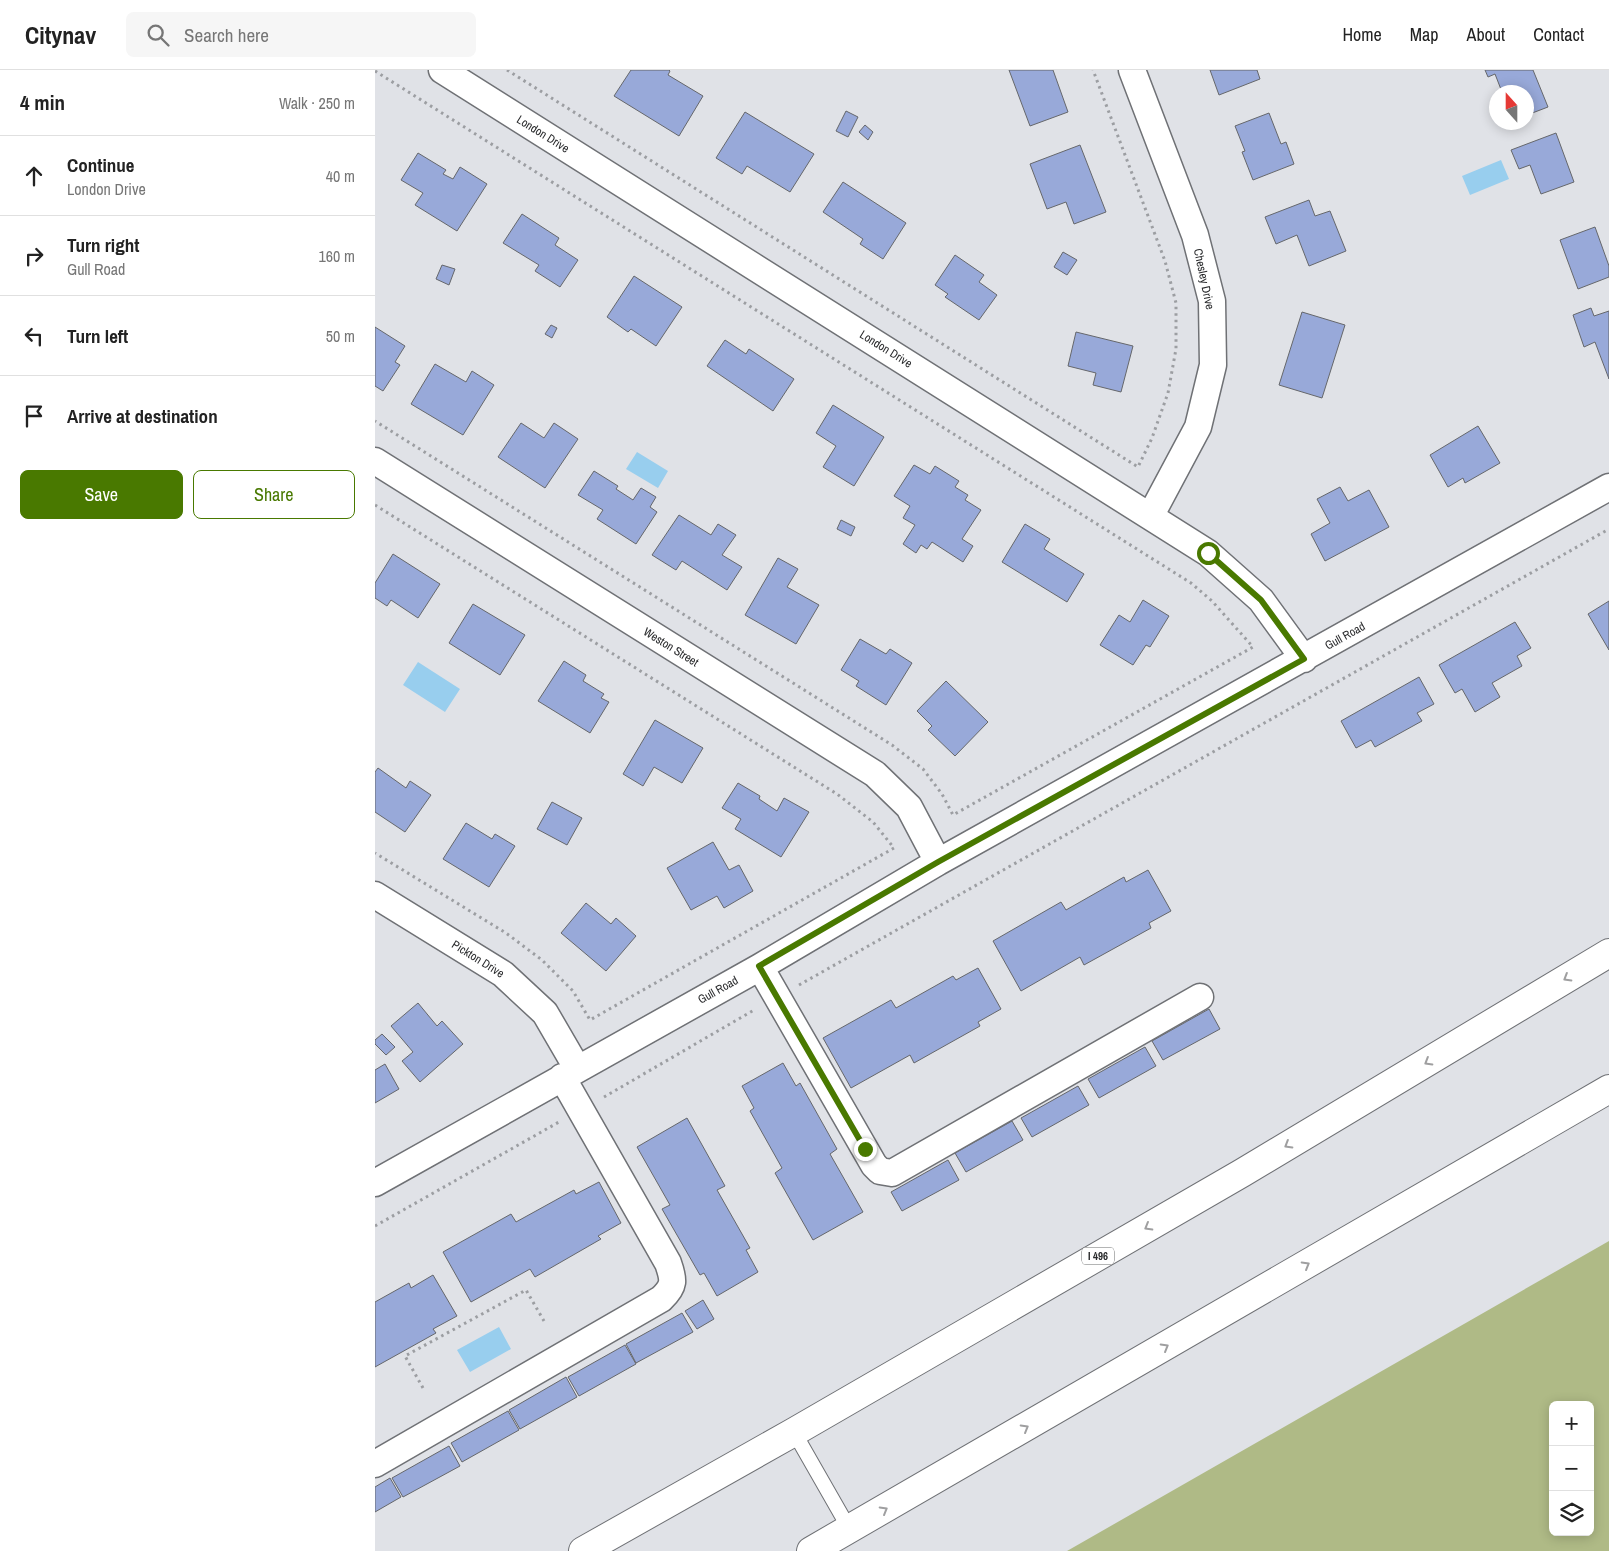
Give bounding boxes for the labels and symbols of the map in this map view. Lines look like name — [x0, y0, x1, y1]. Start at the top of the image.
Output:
north arrow — [1489, 85, 1534, 130]
street label: London Drive — [514, 112, 572, 156]
street label: Chesley Drive — [1190, 247, 1218, 311]
street label: London Drive — [857, 327, 915, 371]
route start — [1197, 542, 1220, 565]
street label: Gull Road — [1322, 618, 1368, 654]
street label: Weston Street — [640, 624, 702, 670]
street label: Pickton Drive — [449, 937, 507, 981]
street label: Gull Road — [695, 972, 741, 1008]
one-way arrow — [1564, 972, 1573, 982]
one-way arrow — [1424, 1055, 1433, 1065]
route end — [854, 1138, 877, 1161]
one-way arrow — [1285, 1139, 1294, 1149]
one-way arrow — [1144, 1221, 1153, 1231]
road number: I 496 — [1082, 1248, 1114, 1264]
one-way arrow — [1300, 1261, 1309, 1271]
one-way arrow — [1160, 1343, 1169, 1353]
one-way arrow — [1019, 1425, 1028, 1435]
one-way arrow — [879, 1506, 888, 1516]

